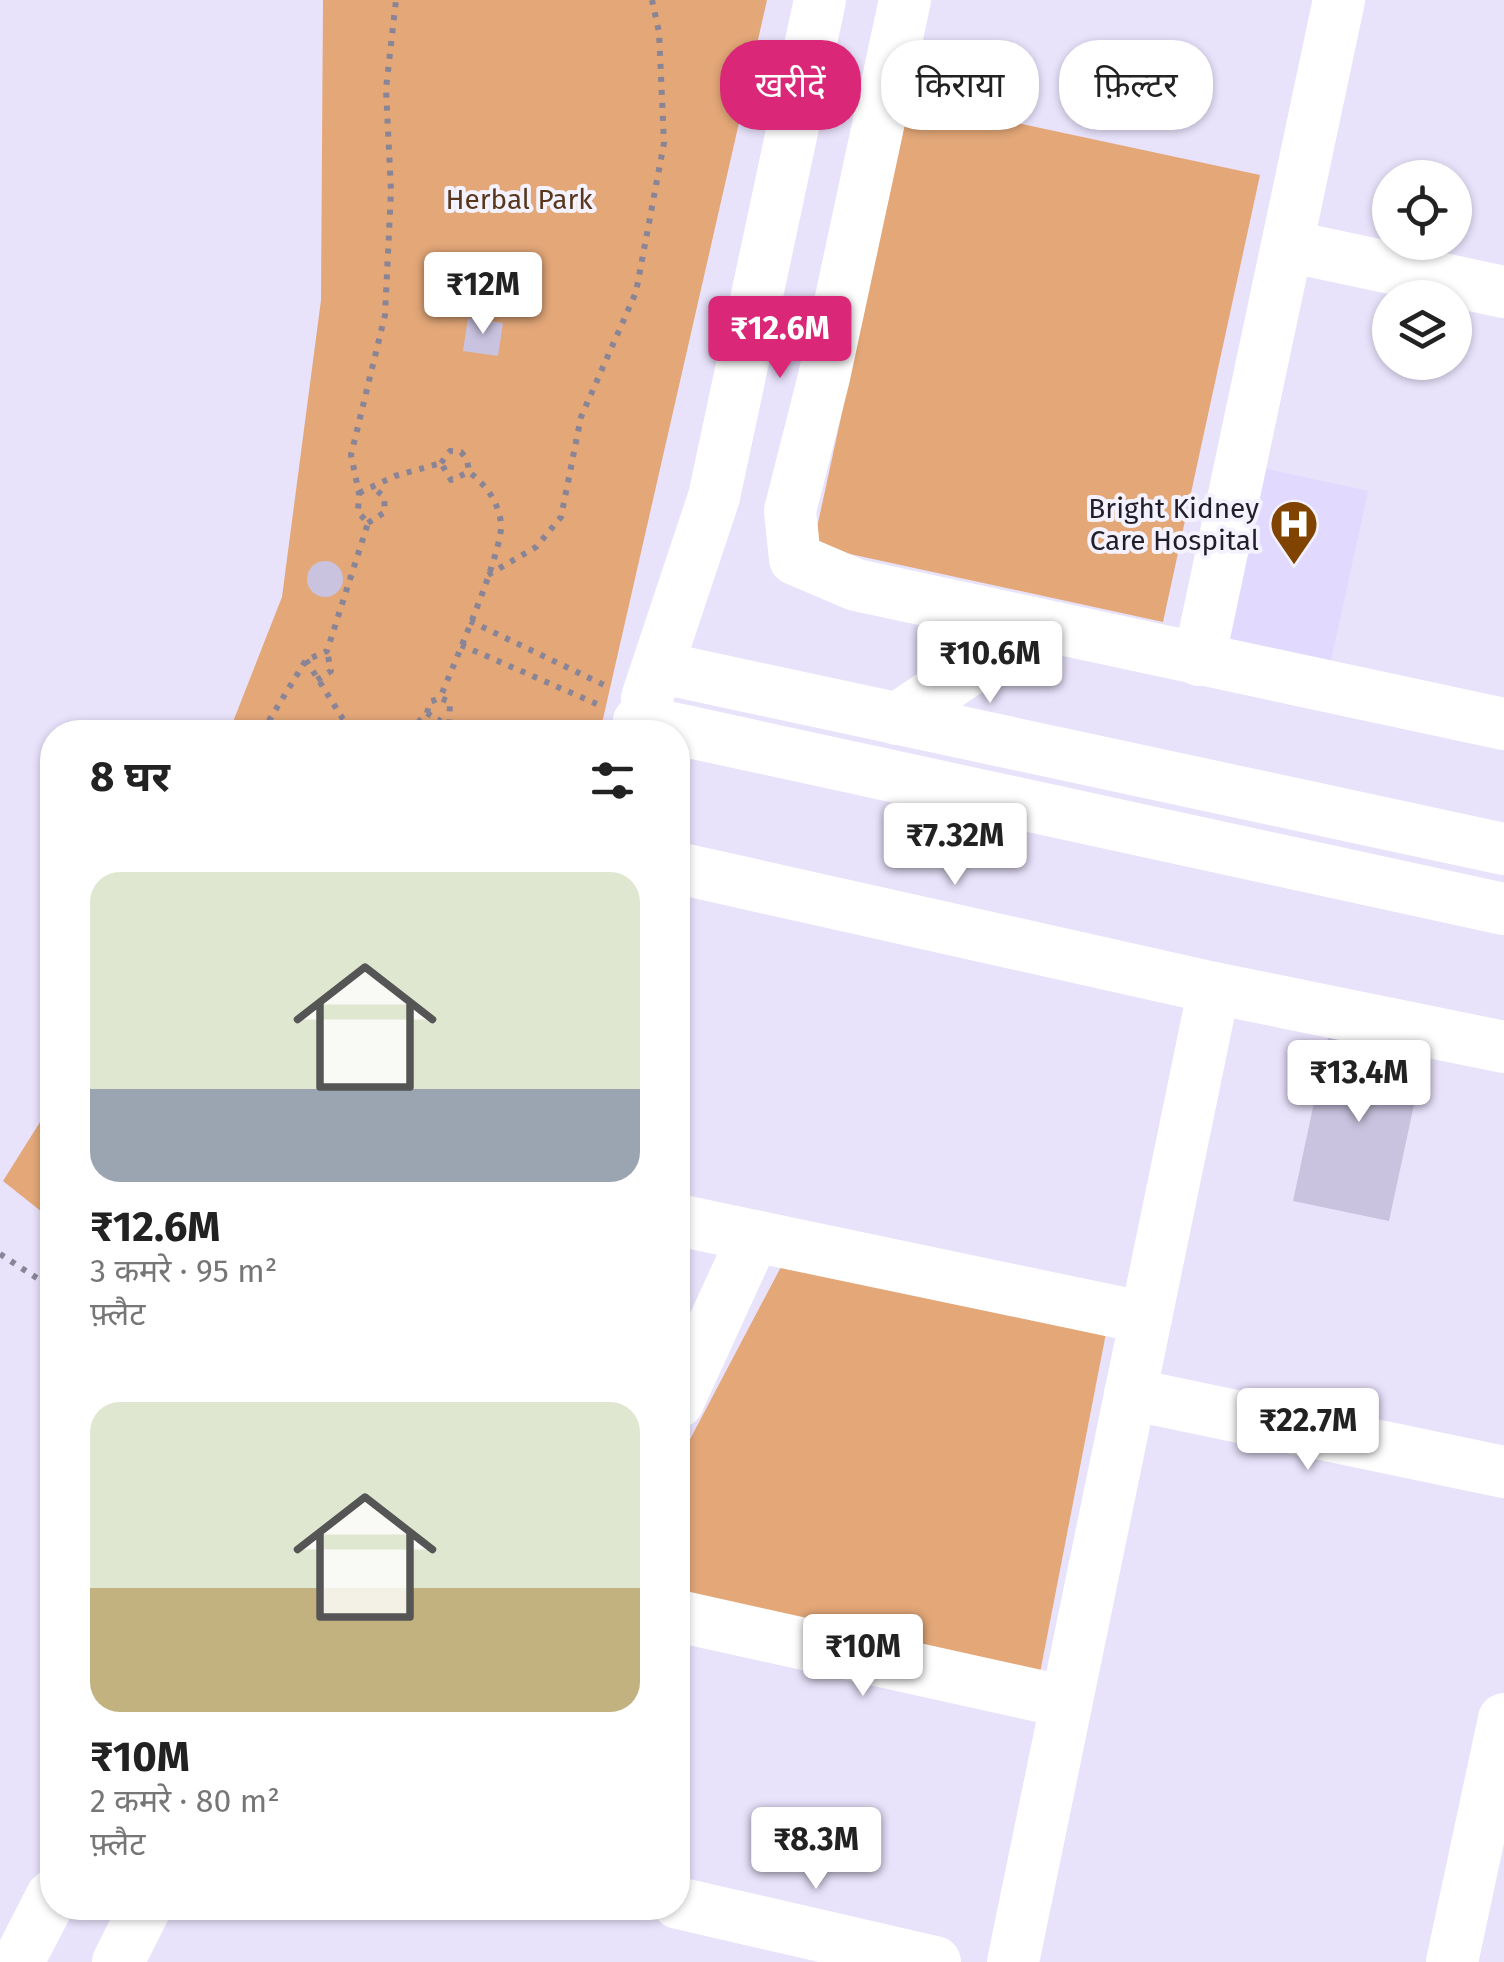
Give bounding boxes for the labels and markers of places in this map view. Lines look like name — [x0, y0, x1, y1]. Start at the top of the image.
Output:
pin: ₹12M — [424, 252, 542, 337]
pin: ₹12.6M — [699, 296, 861, 381]
place label: Bright Kidney Care Hospital — [1088, 492, 1259, 557]
hospital icon: Bright Kidney Care Hospital — [1268, 498, 1320, 566]
pin: ₹10.6M — [909, 621, 1071, 706]
pin: ₹7.32M — [874, 803, 1036, 888]
pin: ₹13.4M — [1278, 1040, 1440, 1125]
pin: ₹22.7M — [1227, 1388, 1389, 1473]
pin: ₹10M — [804, 1614, 922, 1699]
pin: ₹8.3M — [746, 1807, 886, 1892]

